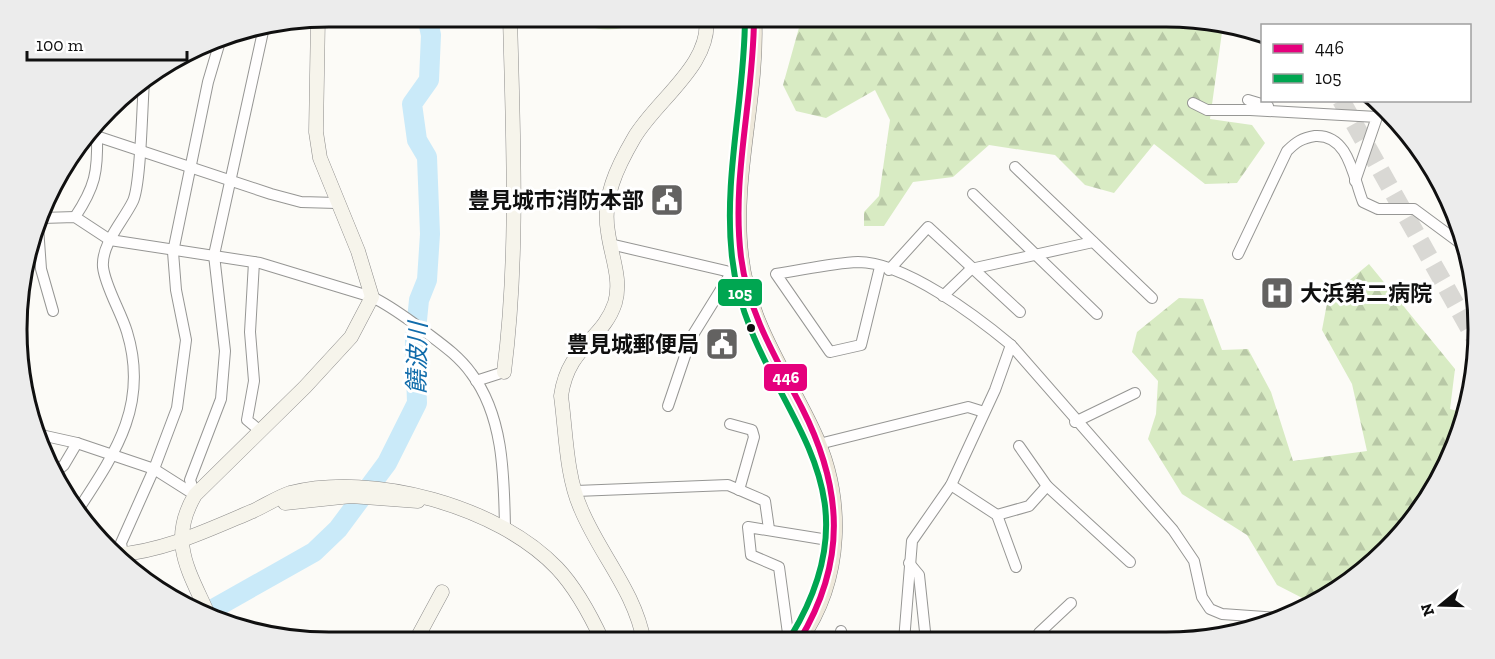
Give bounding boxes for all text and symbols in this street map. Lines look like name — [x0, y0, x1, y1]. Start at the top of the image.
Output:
scale bar — [27, 24, 188, 62]
legend — [1261, 24, 1471, 102]
text: 100 m — [36, 34, 84, 56]
text: 446 — [1315, 37, 1344, 59]
text: 105 — [1315, 67, 1342, 89]
public building icon: 豊見城市消防本部 — [649, 182, 685, 218]
place label: 豊見城市消防本部 — [468, 187, 644, 214]
hospital icon: 大浜第二病院 — [1259, 275, 1295, 311]
line badge: 105 — [717, 278, 763, 307]
place label: 大浜第二病院 — [1300, 280, 1432, 307]
text: 105 — [728, 284, 752, 303]
water label: 饒波川 — [402, 319, 432, 394]
unlabelled marker — [745, 322, 757, 334]
public building icon: 豊見城郵便局 — [704, 326, 740, 362]
place label: 豊見城郵便局 — [567, 331, 699, 358]
line badge: 446 — [763, 363, 808, 392]
text: 446 — [773, 368, 800, 387]
north arrow — [1411, 575, 1471, 635]
text: N — [1416, 601, 1438, 619]

